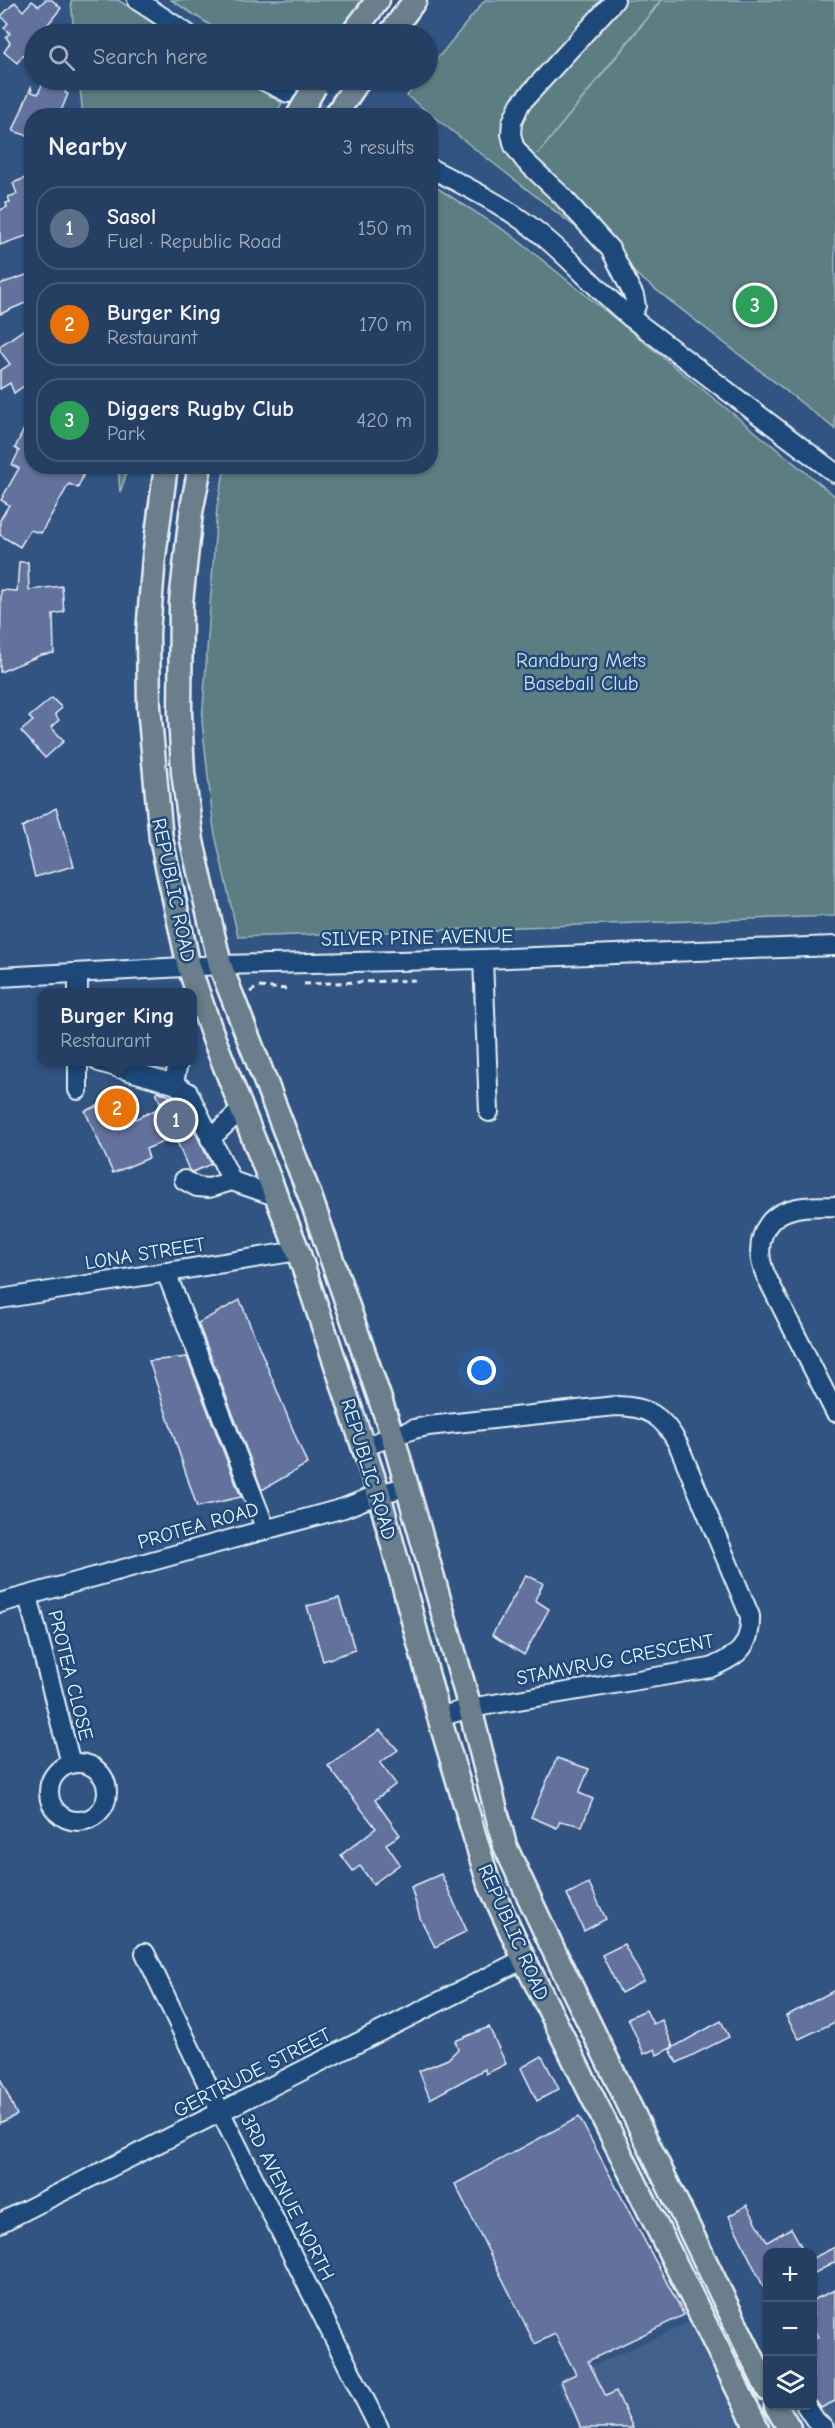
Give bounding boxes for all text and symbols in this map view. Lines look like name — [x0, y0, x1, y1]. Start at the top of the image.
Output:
search box — [24, 24, 438, 90]
icon: search — [45, 41, 78, 74]
text: Search here — [93, 44, 208, 70]
text: Nearby — [48, 132, 127, 162]
text: 3 results — [343, 136, 414, 159]
text: Sasol — [107, 204, 156, 230]
text: 1 — [66, 217, 73, 240]
text: 150 m — [358, 217, 412, 240]
text: Fuel · Republic Road — [107, 230, 282, 253]
pin: 3 — [736, 282, 774, 328]
text: Burger King — [107, 300, 221, 326]
text: 2 — [65, 313, 74, 336]
text: 170 m — [359, 313, 412, 336]
text: Restaurant — [107, 326, 197, 349]
text: Diggers Rugby Club — [107, 396, 294, 422]
text: 3 — [65, 409, 74, 432]
text: 420 m — [356, 409, 412, 432]
text: Park — [107, 422, 145, 445]
park label: Randburg Mets Baseball Club — [516, 649, 646, 695]
street label: REPUBLIC ROAD — [147, 816, 200, 964]
street label: SILVER PINE AVENUE — [321, 924, 513, 951]
popup — [38, 988, 197, 1066]
text: Burger King — [60, 1003, 175, 1029]
text: Restaurant — [60, 1029, 151, 1052]
pin: 2 — [98, 1086, 136, 1130]
pin: 1 — [156, 1098, 195, 1142]
street label: LONA STREET — [83, 1233, 208, 1274]
your location — [467, 1356, 496, 1385]
street label: REPUBLIC ROAD — [336, 1396, 401, 1543]
street label: PROTEA ROAD — [135, 1497, 261, 1554]
street label: PROTEA CLOSE — [43, 1608, 98, 1743]
street label: STAMVRUG CRESCENT — [514, 1629, 716, 1690]
street label: REPUBLIC ROAD — [473, 1861, 554, 2004]
street label: GERTRUDE STREET — [170, 2023, 335, 2122]
street label: 3RD AVENUE NORTH — [236, 2110, 339, 2284]
map controls — [763, 2248, 817, 2410]
button: + — [763, 2248, 817, 2302]
button: − — [763, 2302, 817, 2356]
button: layers — [763, 2356, 817, 2410]

